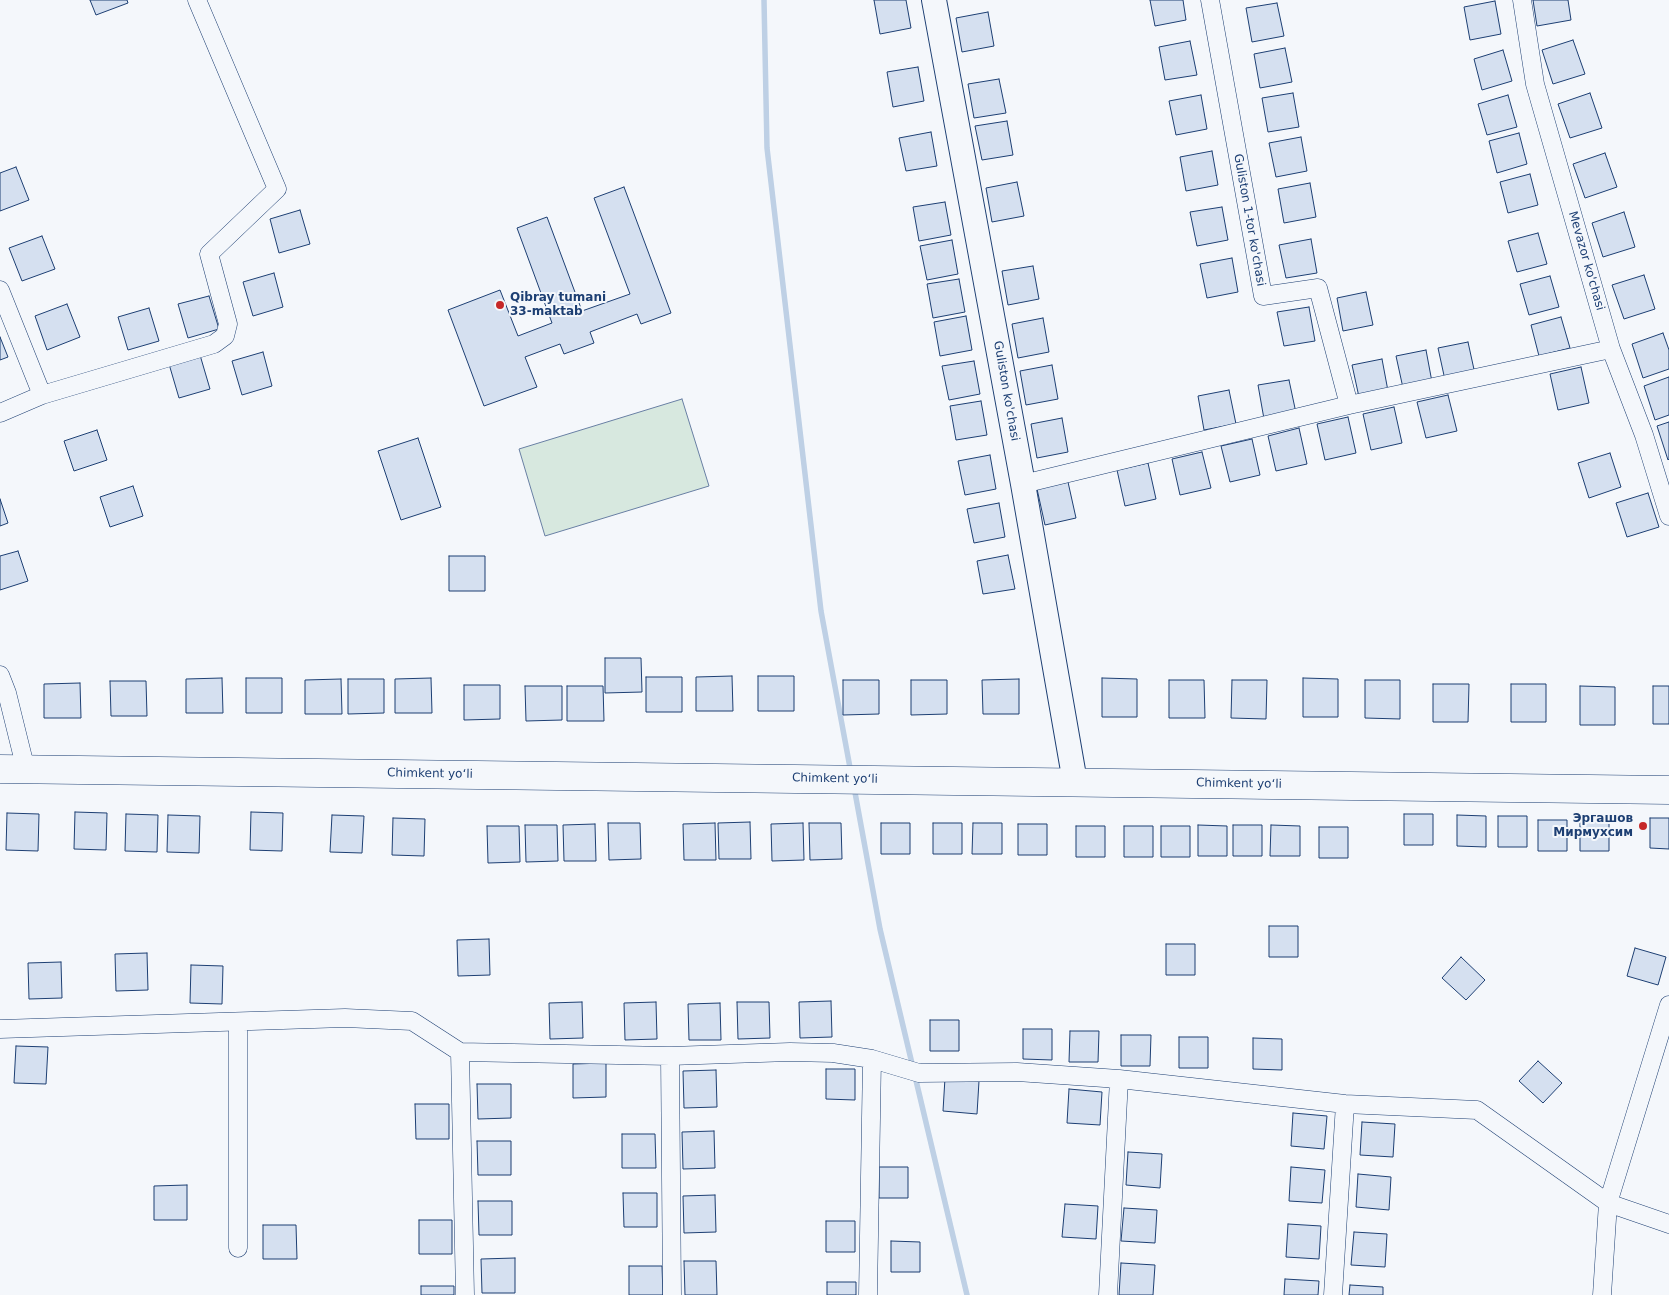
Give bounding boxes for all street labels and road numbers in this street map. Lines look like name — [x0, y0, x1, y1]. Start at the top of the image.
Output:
street label: Guliston 1-tor ko'chasi — [1230, 153, 1268, 287]
street label: Mevazor ko'chasi — [1565, 210, 1607, 312]
street label: Guliston ko'chasi — [990, 340, 1022, 442]
street label: Chimkent yo‘li — [387, 766, 473, 782]
street label: Chimkent yo‘li — [792, 771, 878, 787]
street label: Chimkent yo‘li — [1196, 776, 1282, 792]

